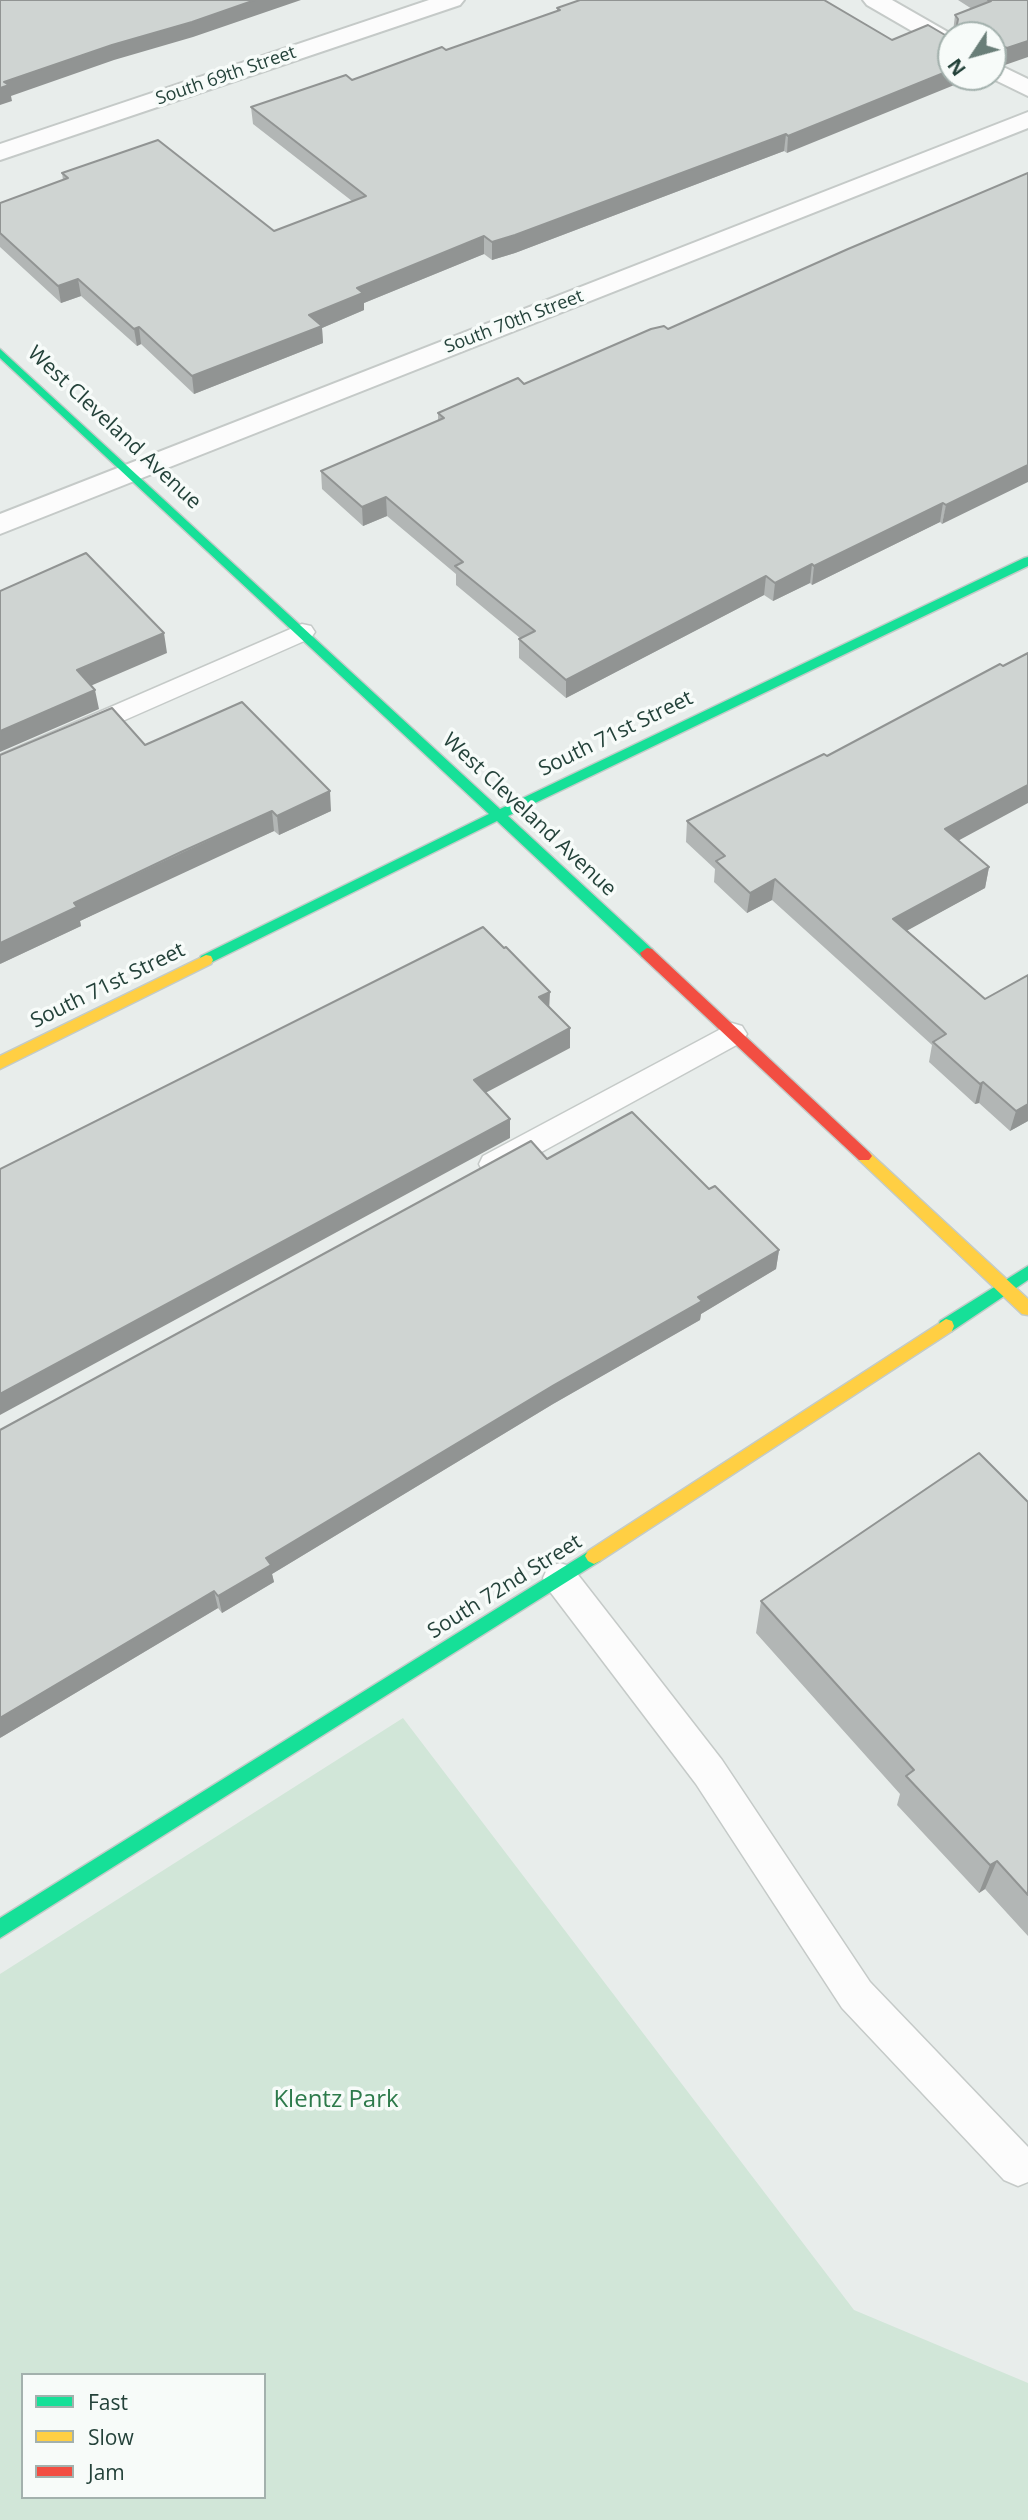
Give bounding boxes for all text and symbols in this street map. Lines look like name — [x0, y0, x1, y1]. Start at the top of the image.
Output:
north arrow — [937, 21, 1007, 91]
street label: South 69th Street — [153, 42, 299, 110]
text: N — [942, 53, 972, 81]
street label: South 70th Street — [442, 286, 586, 358]
street label: West Cleveland Avenue — [22, 341, 206, 515]
street label: South 71st Street — [535, 686, 697, 782]
street label: West Cleveland Avenue — [437, 728, 621, 902]
street label: South 71st Street — [27, 938, 189, 1034]
street label: South 72nd Street — [423, 1529, 587, 1645]
park label: Klentz Park — [273, 2086, 399, 2114]
legend — [21, 2373, 266, 2499]
text: Fast — [88, 2388, 128, 2416]
text: Slow — [88, 2423, 134, 2451]
text: Jam — [88, 2458, 125, 2486]

